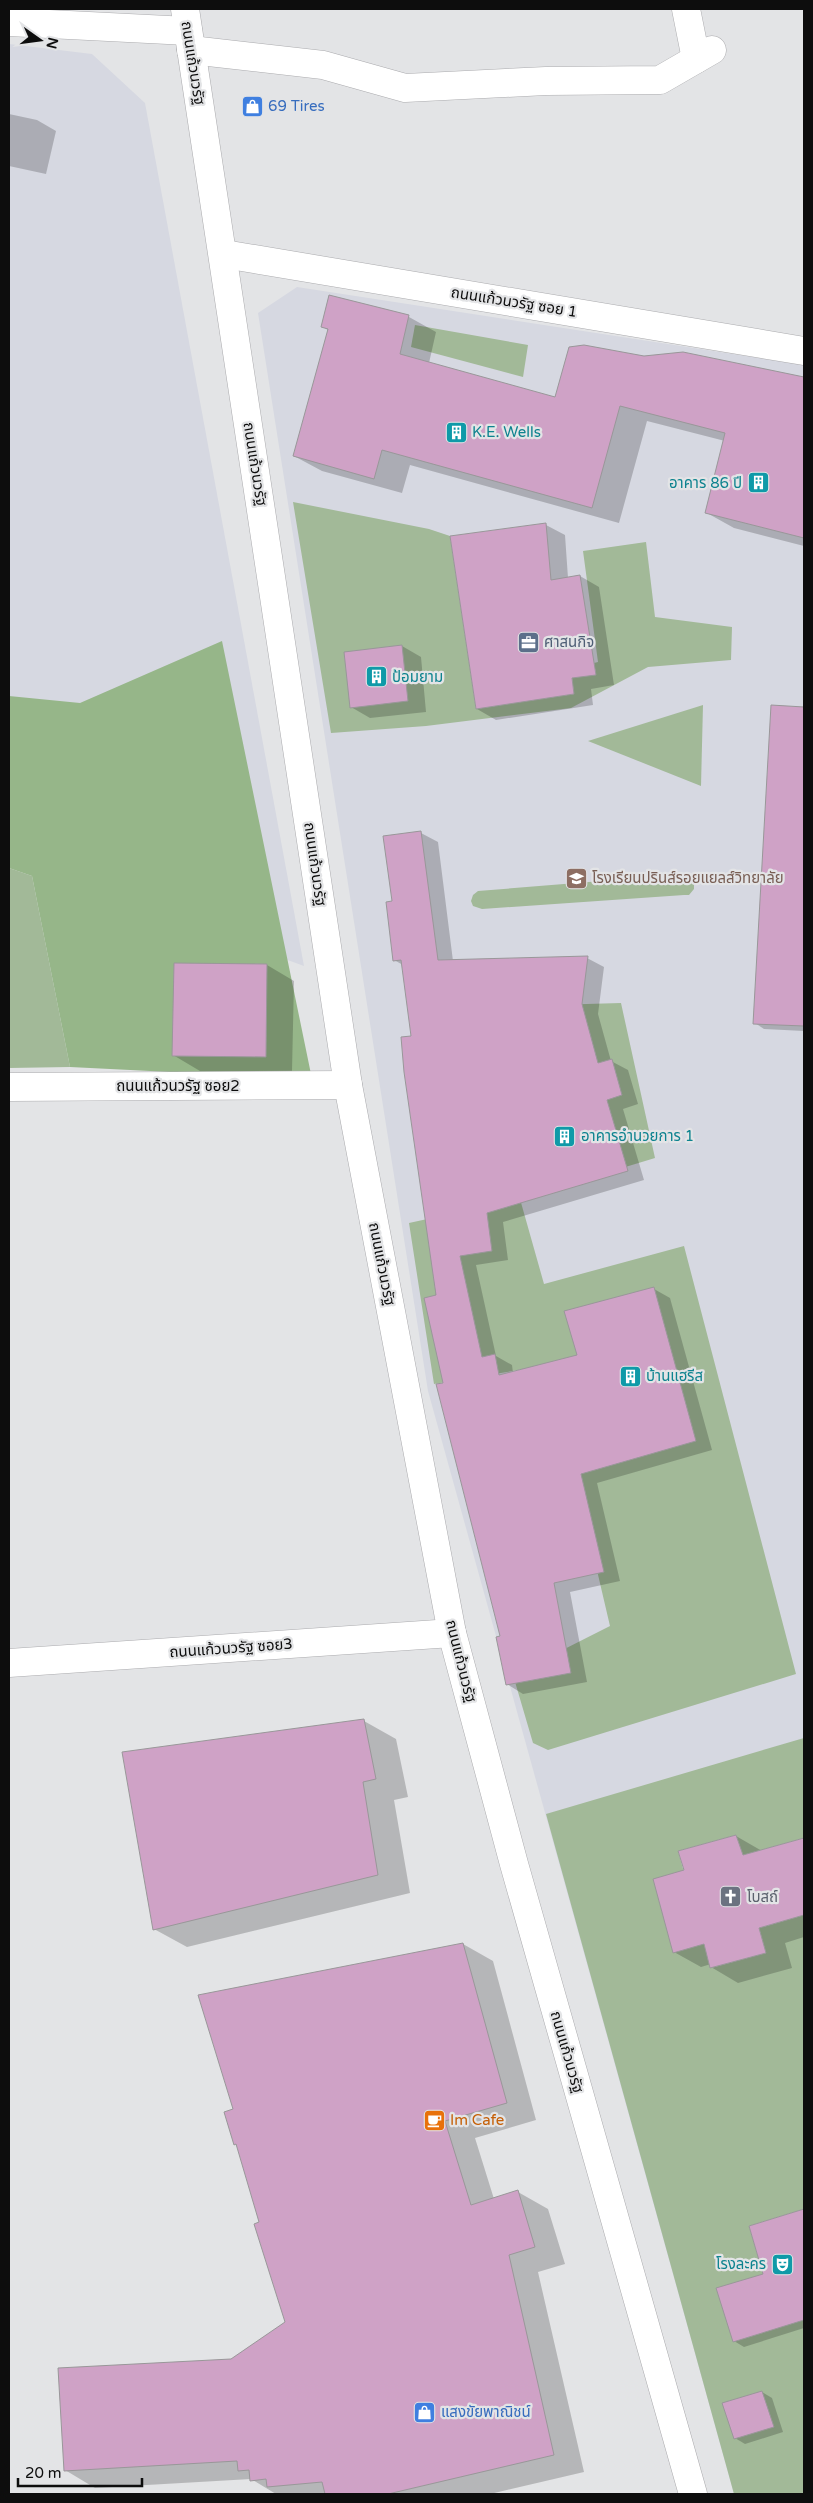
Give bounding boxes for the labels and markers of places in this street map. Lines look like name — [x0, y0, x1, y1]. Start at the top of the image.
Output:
shop icon: 69 Tires — [240, 94, 264, 118]
place label: 69 Tires — [268, 97, 325, 115]
building icon: K.E. Wells — [444, 420, 468, 444]
place label: K.E. Wells — [472, 423, 541, 441]
building icon: อาคาร 86 ปี — [746, 471, 770, 495]
place label: อาคาร 86 ปี — [669, 474, 742, 492]
office icon: ศาสนกิจ — [516, 630, 540, 654]
place label: ศาสนกิจ — [544, 633, 594, 651]
building icon: ป้อมยาม — [364, 665, 388, 689]
place label: ป้อมยาม — [392, 668, 443, 686]
school or university icon: โรงเรียนปรินส์รอยแยลส์วิทยาลัย — [564, 866, 588, 890]
place label: โรงเรียนปรินส์รอยแยลส์วิทยาลัย — [592, 869, 784, 887]
building icon: อาคารอำนวยการ 1 — [553, 1124, 577, 1148]
place label: อาคารอำนวยการ 1 — [581, 1127, 694, 1145]
building icon: บ้านแฮรีส — [618, 1364, 642, 1388]
place label: บ้านแฮรีส — [646, 1367, 703, 1385]
church icon: โบสถ์ — [719, 1885, 743, 1909]
place label: โบสถ์ — [747, 1888, 778, 1906]
cafe icon: Im Cafe — [422, 2108, 446, 2132]
place label: Im Cafe — [450, 2111, 504, 2129]
theatre icon: โรงละคร — [770, 2252, 794, 2276]
place label: โรงละคร — [716, 2255, 766, 2273]
shop icon: แสงขัยพาณิชน์ — [413, 2400, 437, 2424]
place label: แสงขัยพาณิชน์ — [441, 2403, 531, 2421]

